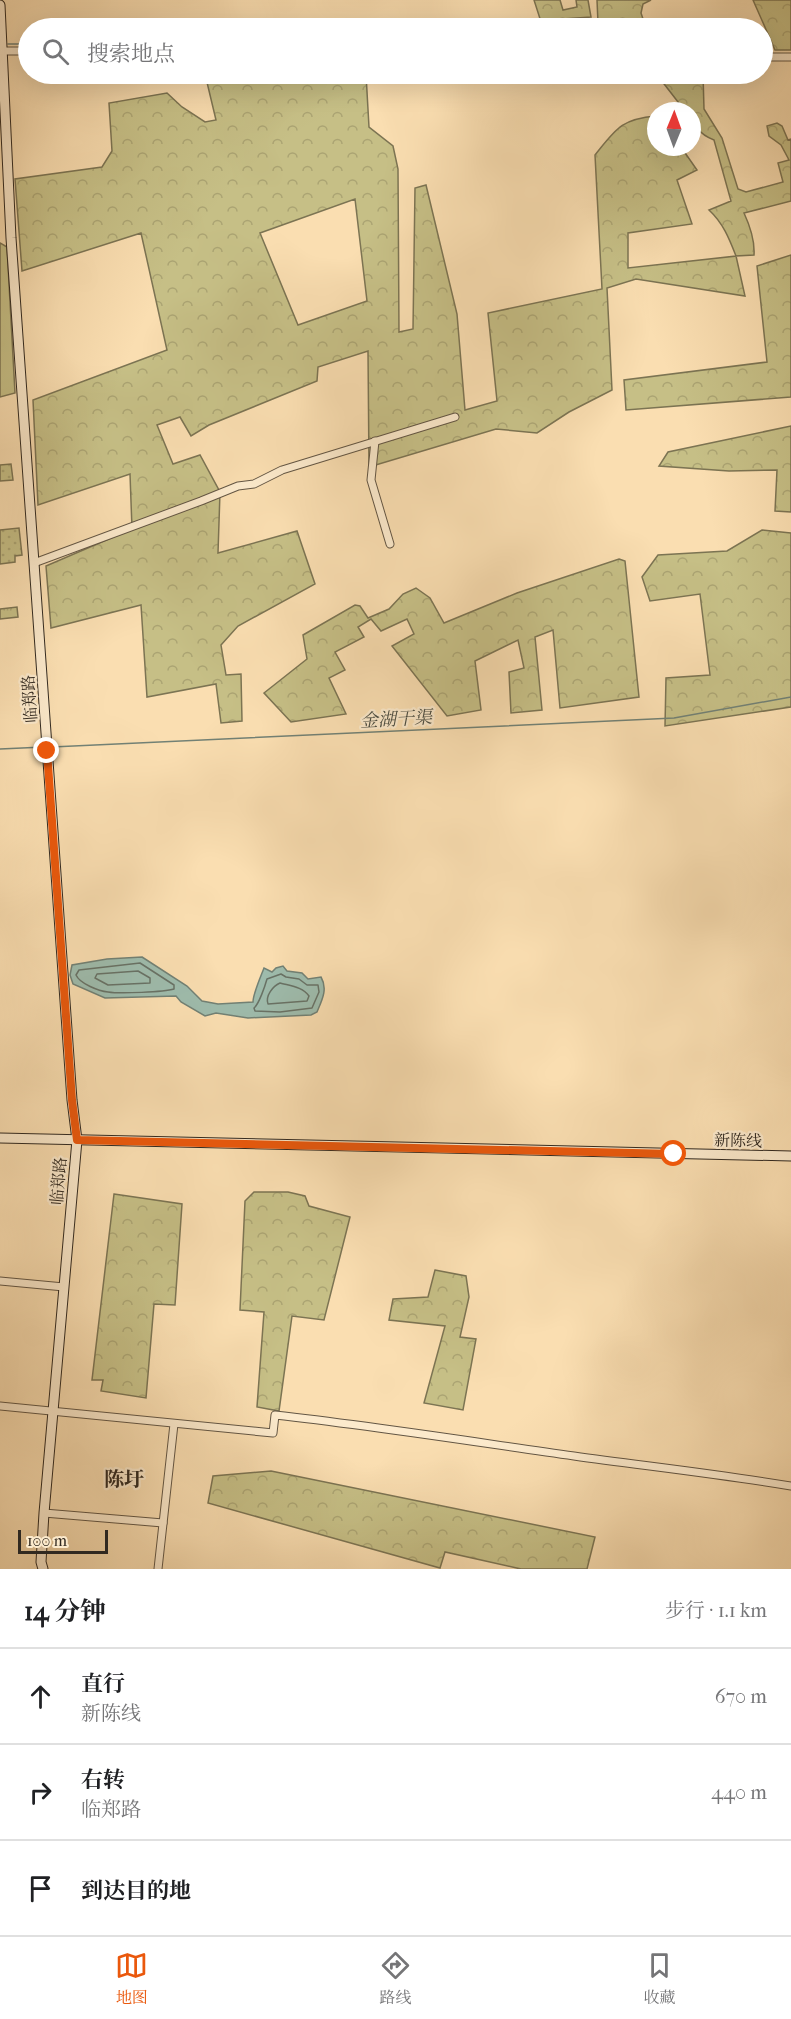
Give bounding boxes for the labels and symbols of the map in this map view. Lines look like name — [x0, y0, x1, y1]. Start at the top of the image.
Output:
north arrow — [647, 102, 701, 156]
street label: 临郑路 — [18, 674, 41, 724]
water label: 金湖干渠 — [360, 707, 436, 732]
route end — [33, 737, 59, 763]
street label: 新陈线 — [714, 1131, 762, 1150]
route start — [660, 1140, 686, 1166]
street label: 临郑路 — [47, 1156, 70, 1206]
district label: 陈圩 — [104, 1468, 144, 1491]
scale bar — [18, 1527, 108, 1554]

